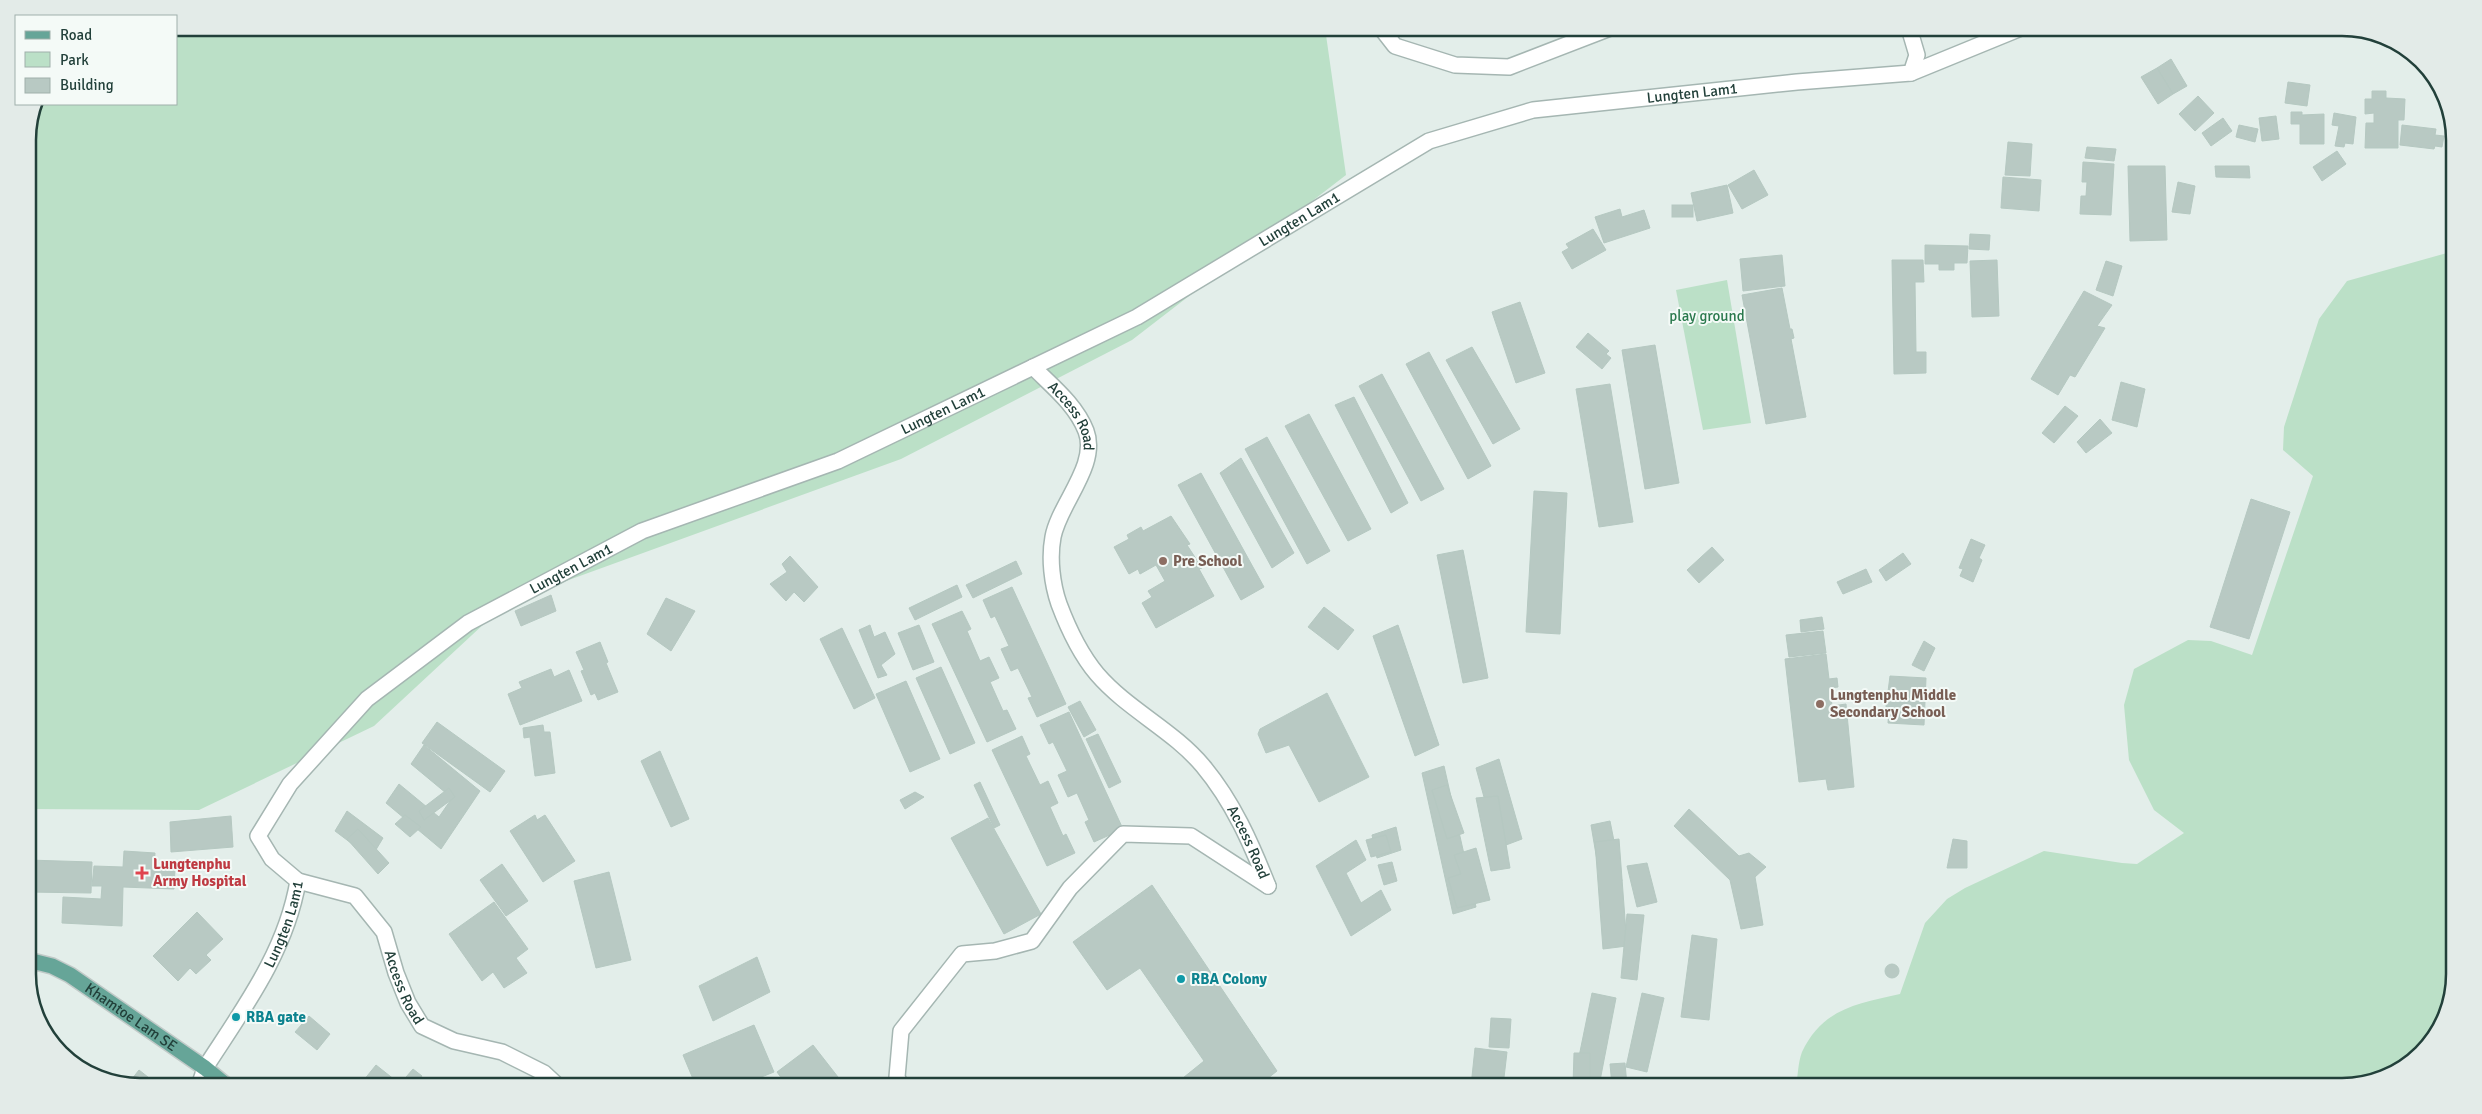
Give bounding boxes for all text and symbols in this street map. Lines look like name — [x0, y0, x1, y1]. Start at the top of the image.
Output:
legend — [15, 15, 178, 105]
text: Road — [60, 26, 92, 44]
text: Park — [60, 51, 89, 69]
text: Building — [60, 76, 114, 94]
street label: Lungten Lam1 — [1646, 79, 1739, 107]
street label: Lungten Lam1 — [1256, 188, 1343, 250]
park label: play ground — [1669, 307, 1745, 325]
street label: Access Road — [1044, 378, 1098, 451]
street label: Lungten Lam1 — [898, 383, 988, 438]
street label: Lungten Lam1 — [526, 539, 615, 598]
place label: Pre School — [1173, 552, 1242, 570]
marker: Pre School — [1157, 555, 1169, 567]
place label: Lungtenphu Middle Secondary School — [1830, 686, 1956, 721]
marker: Lungtenphu Middle Secondary School — [1814, 698, 1826, 710]
street label: Access Road — [1223, 802, 1273, 881]
place label: Lungtenphu Army Hospital — [153, 855, 247, 890]
marker: Lungtenphu Army Hospital — [135, 866, 149, 880]
street label: Lungten Lam1 — [260, 879, 307, 971]
street label: Access Road — [381, 948, 428, 1028]
place label: RBA Colony — [1191, 970, 1268, 988]
marker: RBA Colony — [1175, 973, 1187, 985]
street label: Khamtoe Lam SE — [82, 979, 181, 1055]
place label: RBA gate — [246, 1008, 306, 1026]
marker: RBA gate — [230, 1011, 242, 1023]

